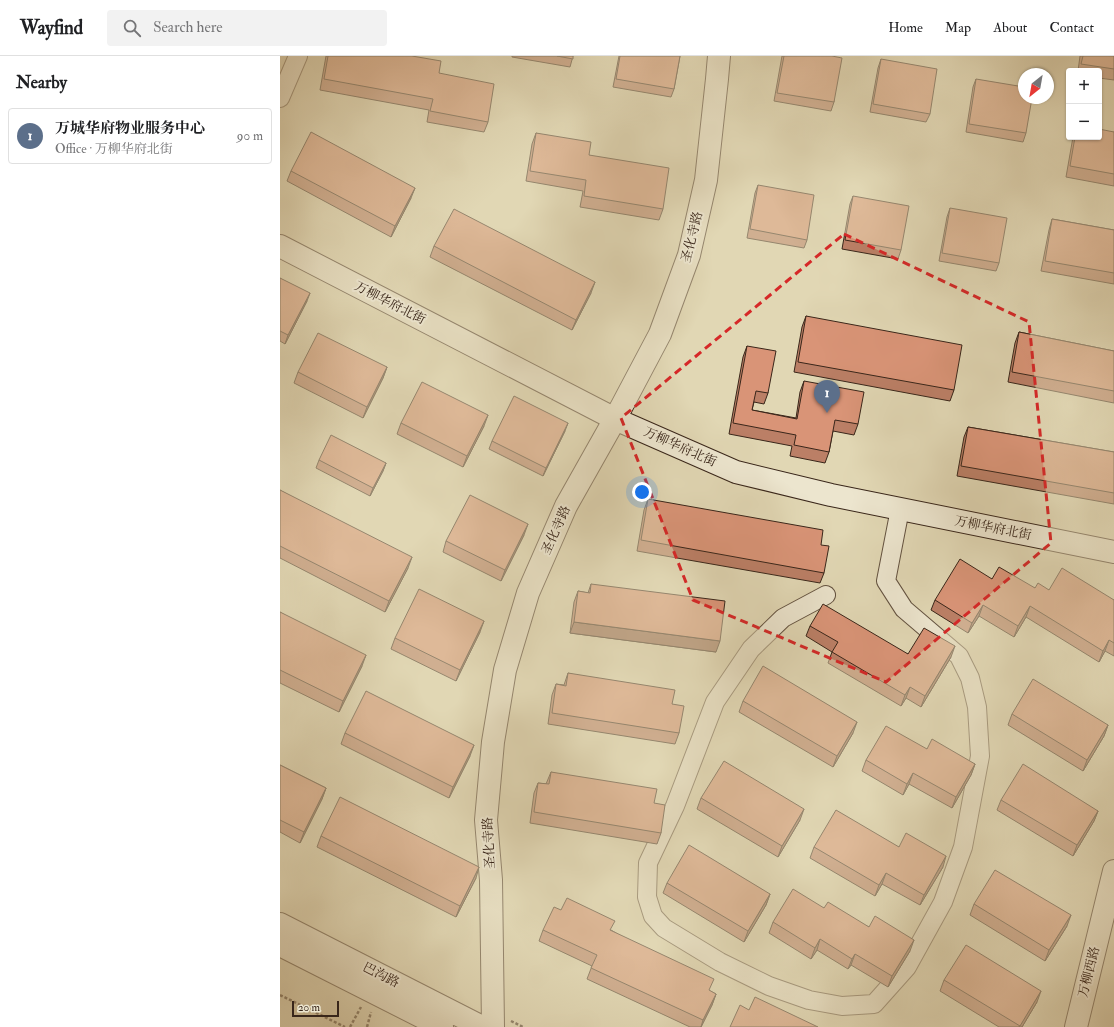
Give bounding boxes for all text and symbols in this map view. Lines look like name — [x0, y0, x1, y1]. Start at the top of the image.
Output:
search box — [107, 10, 387, 46]
text: Wayfind — [20, 16, 83, 40]
icon: search — [121, 17, 143, 39]
text: Search here — [153, 18, 223, 37]
text: Home — [888, 19, 923, 36]
text: Map — [945, 19, 971, 36]
text: About — [993, 19, 1027, 36]
text: Contact — [1049, 19, 1094, 36]
north arrow — [1018, 68, 1054, 104]
map controls — [1066, 68, 1102, 140]
button: + — [1066, 68, 1102, 104]
text: Nearby — [16, 72, 67, 93]
button: − — [1066, 104, 1102, 140]
text: 万城华府物业服务中心 — [55, 119, 205, 138]
text: 1 — [28, 128, 32, 144]
text: 90 m — [237, 128, 263, 144]
text: Office · 万柳华府北街 — [55, 141, 173, 157]
street label: 圣化寺路 — [678, 210, 706, 264]
street label: 万柳华府北街 — [352, 278, 428, 328]
pin: 1 — [814, 380, 840, 413]
street label: 万柳华府北街 — [641, 424, 719, 470]
your location — [632, 482, 652, 502]
street label: 圣化寺路 — [538, 503, 574, 557]
street label: 万柳华府北街 — [953, 513, 1033, 543]
street label: 圣化寺路 — [480, 817, 498, 869]
street label: 万柳西路 — [1075, 945, 1103, 999]
street label: 巴沟路 — [360, 959, 402, 991]
scale bar — [292, 999, 339, 1018]
text: 20 m — [298, 1001, 320, 1014]

